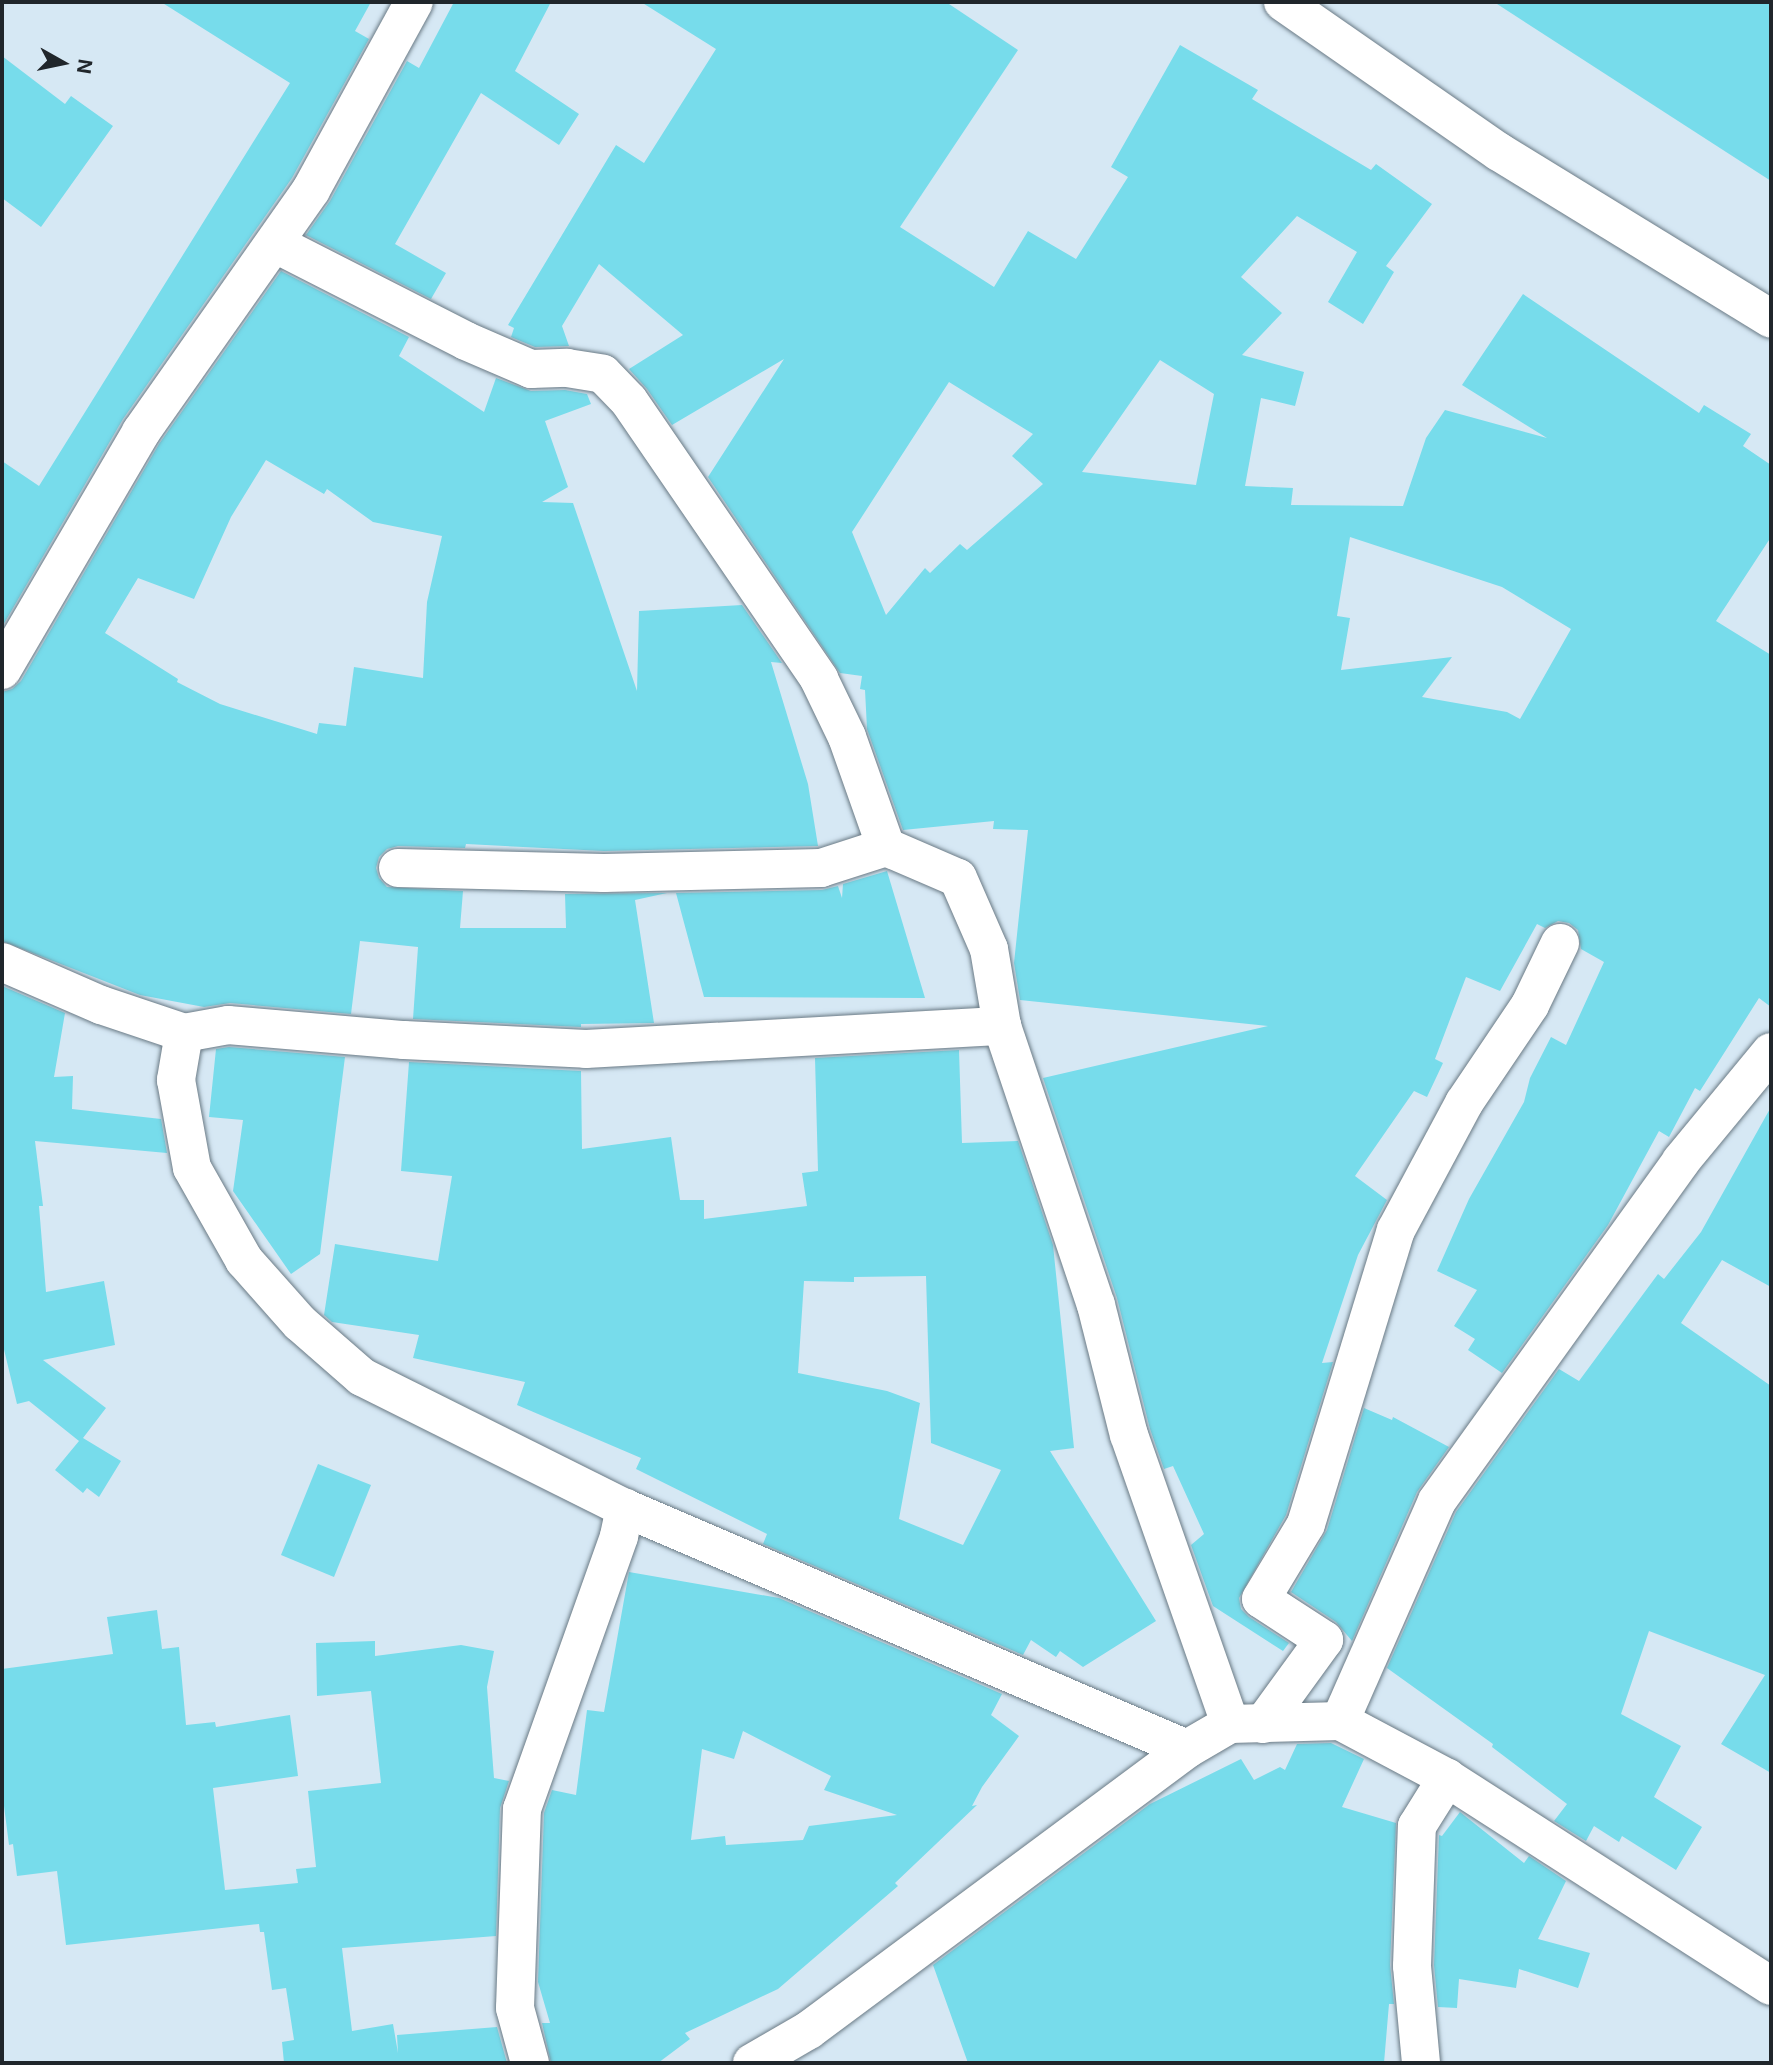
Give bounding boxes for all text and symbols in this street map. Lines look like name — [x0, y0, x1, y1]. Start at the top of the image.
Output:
north arrow — [28, 28, 98, 98]
text: N — [72, 57, 97, 75]

